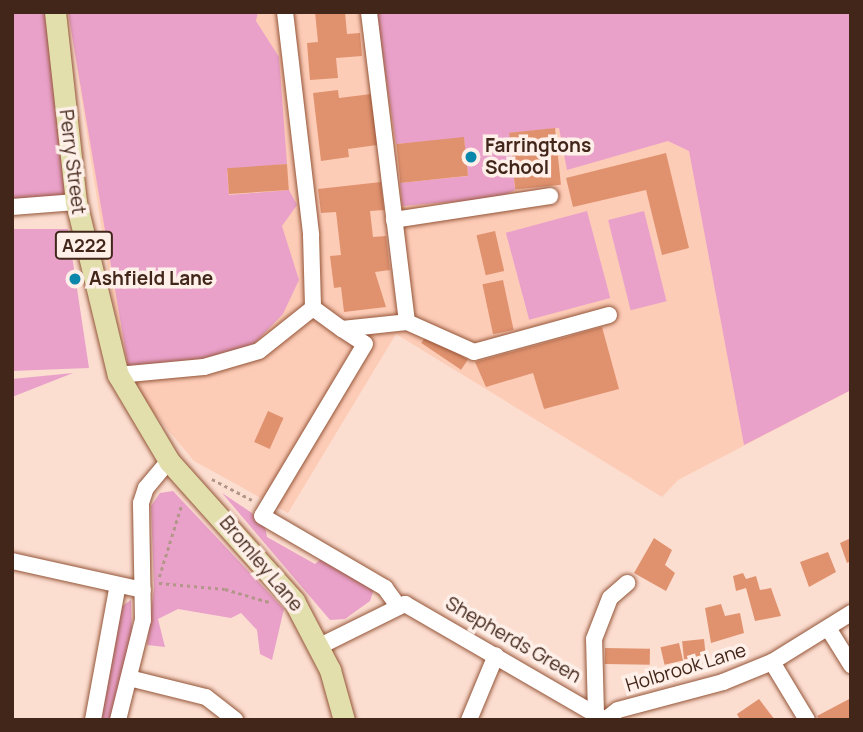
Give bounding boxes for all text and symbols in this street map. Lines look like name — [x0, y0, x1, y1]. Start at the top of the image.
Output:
street label: Perry Street — [54, 108, 90, 216]
place label: Farringtons School — [485, 135, 591, 179]
marker: Farringtons School — [463, 149, 479, 165]
road number: A222 — [54, 230, 114, 260]
place label: Ashfield Lane — [89, 268, 213, 290]
marker: Ashfield Lane — [67, 271, 83, 287]
street label: Bromley Lane — [215, 512, 307, 616]
street label: Shepherds Green — [441, 592, 585, 688]
street label: Holbrook Lane — [623, 639, 749, 697]

